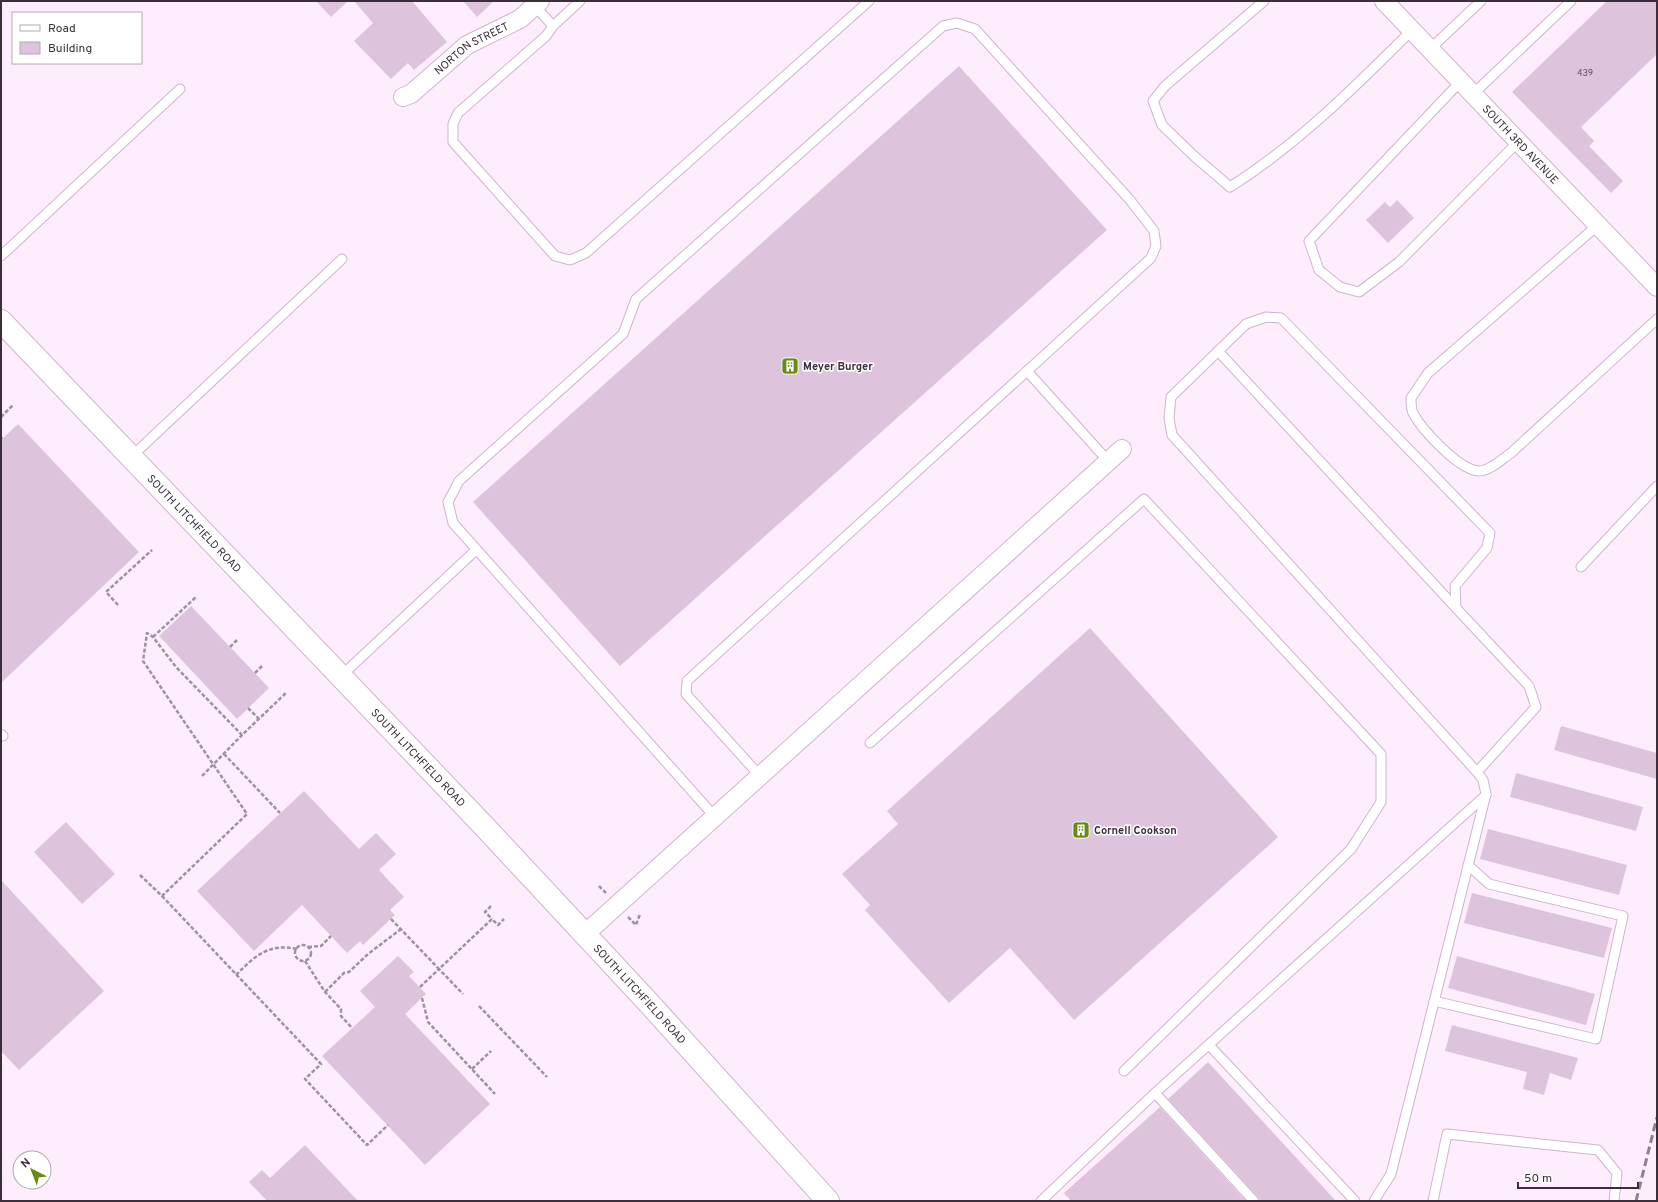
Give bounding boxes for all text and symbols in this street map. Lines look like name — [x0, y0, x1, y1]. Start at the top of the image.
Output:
legend — [12, 12, 142, 64]
street label: NORTON STREET — [432, 20, 511, 78]
text: Road — [48, 21, 76, 37]
text: Building — [48, 41, 92, 57]
house number: 439 — [1577, 68, 1593, 79]
street label: SOUTH 3RD AVENUE — [1479, 102, 1561, 188]
building icon: Meyer Burger — [780, 356, 800, 376]
place label: Meyer Burger — [803, 360, 873, 374]
street label: SOUTH LITCHFIELD ROAD — [144, 472, 244, 576]
street label: SOUTH LITCHFIELD ROAD — [368, 706, 468, 810]
building icon: Cornell Cookson — [1071, 820, 1091, 840]
place label: Cornell Cookson — [1094, 824, 1177, 838]
street label: SOUTH LITCHFIELD ROAD — [590, 942, 689, 1047]
north arrow — [12, 1150, 52, 1190]
text: N — [18, 1155, 34, 1171]
scale bar — [1518, 1164, 1638, 1190]
text: 50 m — [1524, 1171, 1552, 1187]

